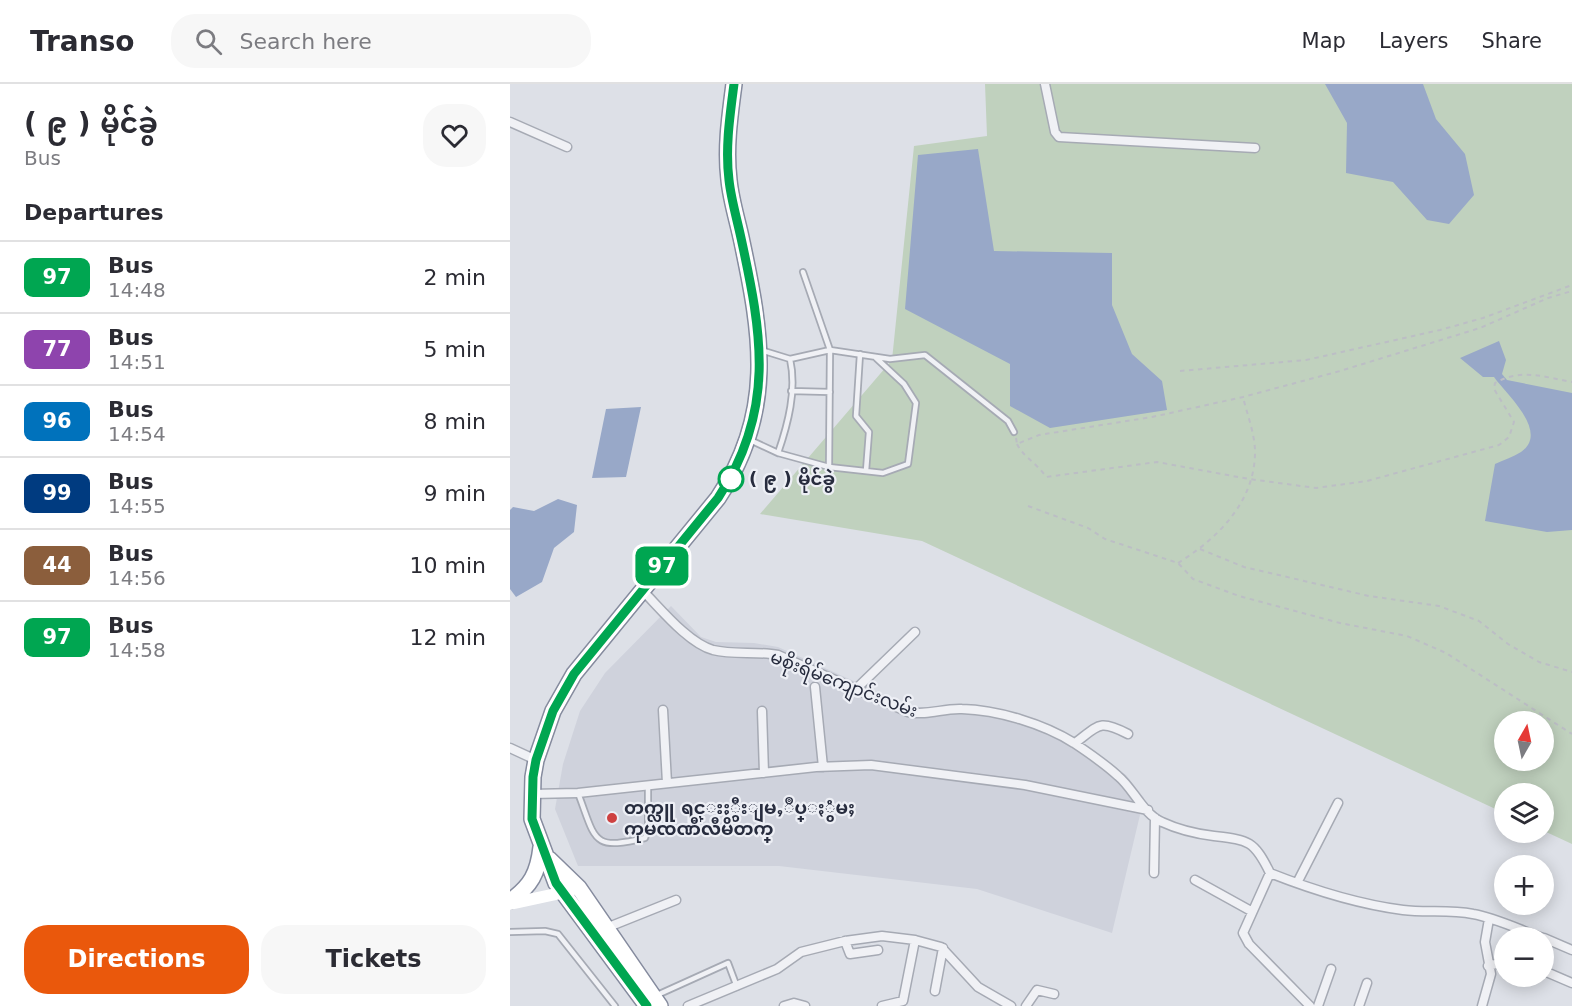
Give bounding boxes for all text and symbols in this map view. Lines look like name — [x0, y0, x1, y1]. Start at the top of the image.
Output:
search box — [171, 14, 591, 68]
text: Transo — [30, 25, 135, 58]
icon: search — [192, 25, 225, 58]
text: Search here — [240, 29, 372, 54]
text: Map — [1302, 29, 1346, 53]
text: Layers — [1379, 29, 1448, 53]
text: Share — [1481, 29, 1542, 53]
button: heart — [423, 104, 486, 167]
text: ( ၉ ) မိုင်ခွဲ — [24, 107, 158, 140]
text: Bus — [24, 146, 61, 170]
text: Departures — [24, 200, 164, 225]
text: Bus — [108, 253, 154, 278]
text: 97 — [42, 265, 72, 289]
text: 2 min — [424, 265, 486, 290]
text: 14:48 — [108, 278, 166, 302]
text: Bus — [108, 325, 154, 350]
text: 77 — [42, 337, 72, 361]
text: 5 min — [424, 337, 486, 362]
text: 14:51 — [108, 350, 166, 374]
text: Bus — [108, 397, 154, 422]
text: 96 — [42, 409, 72, 433]
text: 8 min — [424, 409, 486, 434]
text: 14:54 — [108, 422, 166, 446]
marker: ( ၉ ) မိုင်ခွဲ — [718, 466, 744, 492]
place label: ( ၉ ) မိုင်ခွဲ — [749, 467, 835, 493]
text: Bus — [108, 469, 154, 494]
text: 99 — [42, 481, 72, 505]
text: 9 min — [424, 481, 486, 506]
text: 14:55 — [108, 494, 166, 518]
text: Bus — [108, 541, 154, 566]
line badge: 97 — [635, 546, 689, 586]
text: 44 — [42, 553, 72, 577]
text: 10 min — [410, 553, 486, 578]
text: 97 — [647, 554, 677, 578]
text: 14:56 — [108, 566, 166, 590]
text: Bus — [108, 613, 154, 638]
text: 97 — [42, 625, 72, 649]
text: 12 min — [410, 625, 486, 650]
text: 14:58 — [108, 638, 166, 662]
street label: မစိုးရိမ်ကျောင်းလမ်း — [766, 643, 922, 726]
north arrow — [1494, 711, 1554, 771]
map controls — [1494, 711, 1554, 987]
button: layers — [1494, 783, 1554, 843]
place label: တက္လူ ရင္းႏွီးျမႇဳပ္ႏွံမႈ ကုမၸဏီလီမိတက္ — [624, 797, 855, 843]
marker: တက္လူ ရင္းႏွီးျမႇဳပ္ႏွံမႈ ကုမၸဏီလီမိတက္ — [605, 811, 619, 825]
button: + — [1494, 855, 1554, 915]
button: Directions — [24, 925, 249, 994]
button: Tickets — [261, 925, 486, 994]
button: − — [1494, 927, 1554, 987]

